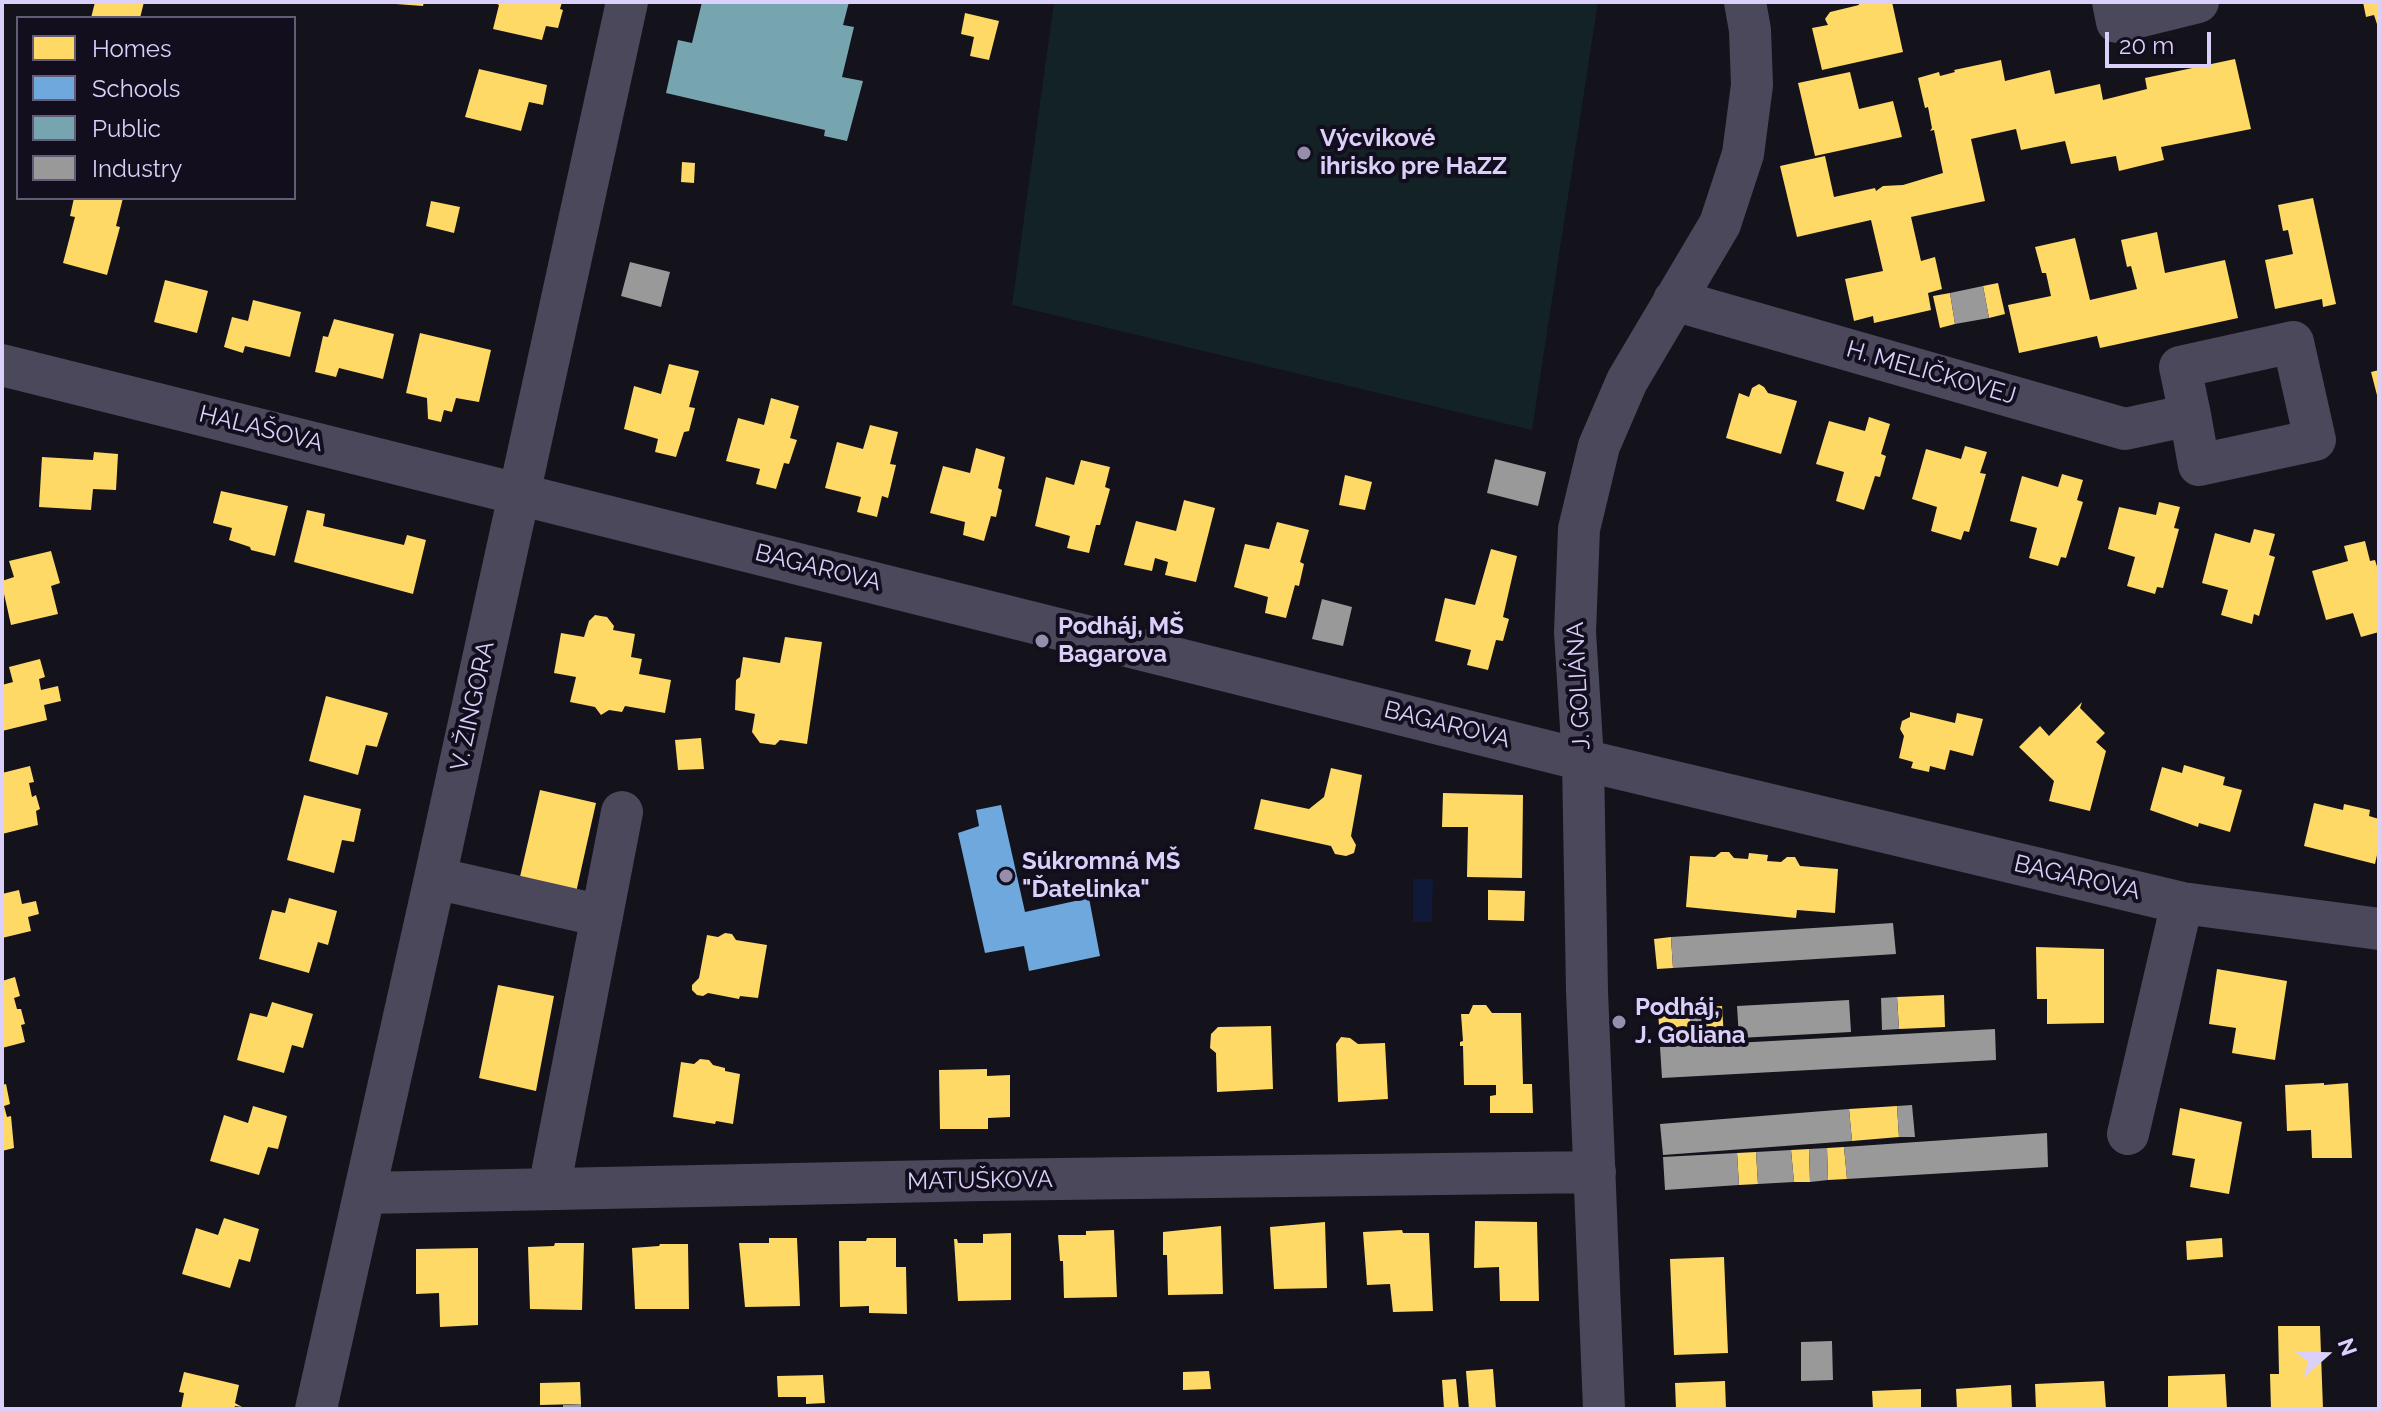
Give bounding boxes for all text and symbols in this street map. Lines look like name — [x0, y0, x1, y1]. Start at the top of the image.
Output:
legend — [16, 16, 296, 200]
scale bar — [2109, 16, 2215, 66]
text: 20 m — [2119, 31, 2174, 60]
text: Homes — [92, 34, 172, 63]
text: Schools — [92, 74, 180, 103]
text: Public — [92, 114, 161, 143]
place label: Výcvikové ihrisko pre HaZZ — [1320, 125, 1507, 181]
marker: Výcvikové ihrisko pre HaZZ — [1295, 144, 1313, 162]
text: Industry — [92, 154, 182, 183]
street label: H. MELIČKOVEJ — [1843, 335, 2019, 411]
street label: HALAŠOVA — [196, 400, 326, 458]
street label: BAGAROVA — [752, 538, 884, 598]
place label: Podháj, MŠ Bagarova — [1058, 613, 1184, 669]
street label: J. GOLIÁNA — [1561, 621, 1597, 751]
marker: Podháj, MŠ Bagarova — [1033, 632, 1051, 650]
street label: V. ŽINGORA — [445, 639, 501, 773]
street label: BAGAROVA — [1381, 695, 1513, 755]
place label: Súkromná MŠ "Ďatelinka" — [1022, 848, 1180, 904]
street label: BAGAROVA — [2011, 849, 2143, 907]
marker: Súkromná MŠ "Ďatelinka" — [997, 867, 1015, 885]
place label: Podháj, J. Goliana — [1635, 994, 1746, 1050]
marker: Podháj, J. Goliana — [1610, 1013, 1628, 1031]
street label: MATUŠKOVA — [907, 1165, 1053, 1197]
north arrow — [2285, 1315, 2365, 1395]
text: N — [2332, 1334, 2363, 1359]

